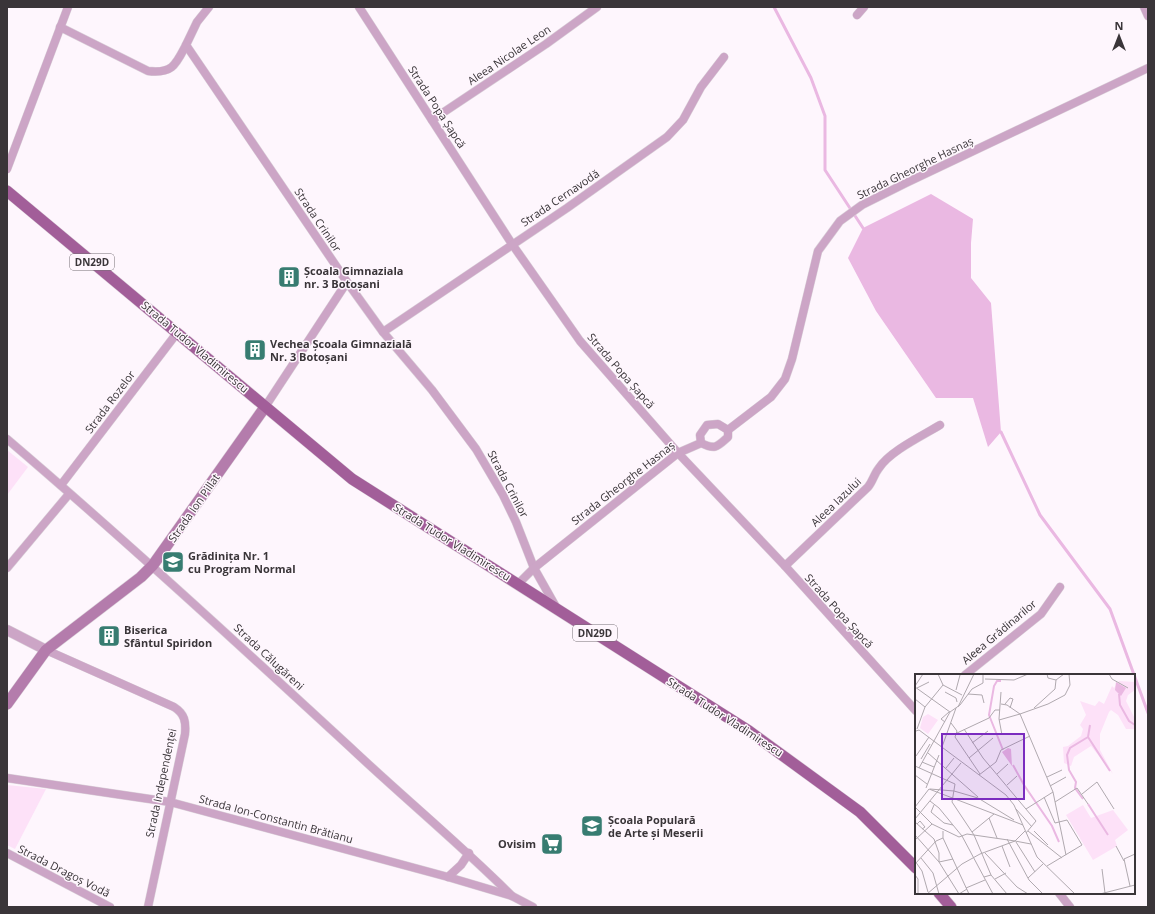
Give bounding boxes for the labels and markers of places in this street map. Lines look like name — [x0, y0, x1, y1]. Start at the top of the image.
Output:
place label: Școala Gimnaziala nr. 3 Botoșani — [304, 263, 403, 291]
building icon: Școala Gimnaziala nr. 3 Botoșani — [276, 264, 302, 290]
place label: Vechea Școala Gimnazială Nr. 3 Botoșani — [270, 336, 412, 364]
building icon: Vechea Școala Gimnazială Nr. 3 Botoșani — [242, 337, 268, 363]
place label: Grădinița Nr. 1 cu Program Normal — [188, 548, 296, 576]
school or university icon: Grădinița Nr. 1 cu Program Normal — [160, 549, 186, 575]
place label: Biserica Sfântul Spiridon — [124, 622, 212, 650]
building icon: Biserica Sfântul Spiridon — [96, 623, 122, 649]
place label: Școala Populară de Arte și Meserii — [608, 812, 703, 840]
school or university icon: Școala Populară de Arte și Meserii — [579, 813, 605, 839]
supermarket icon: Ovisim — [539, 831, 565, 857]
place label: Ovisim — [498, 836, 536, 851]

